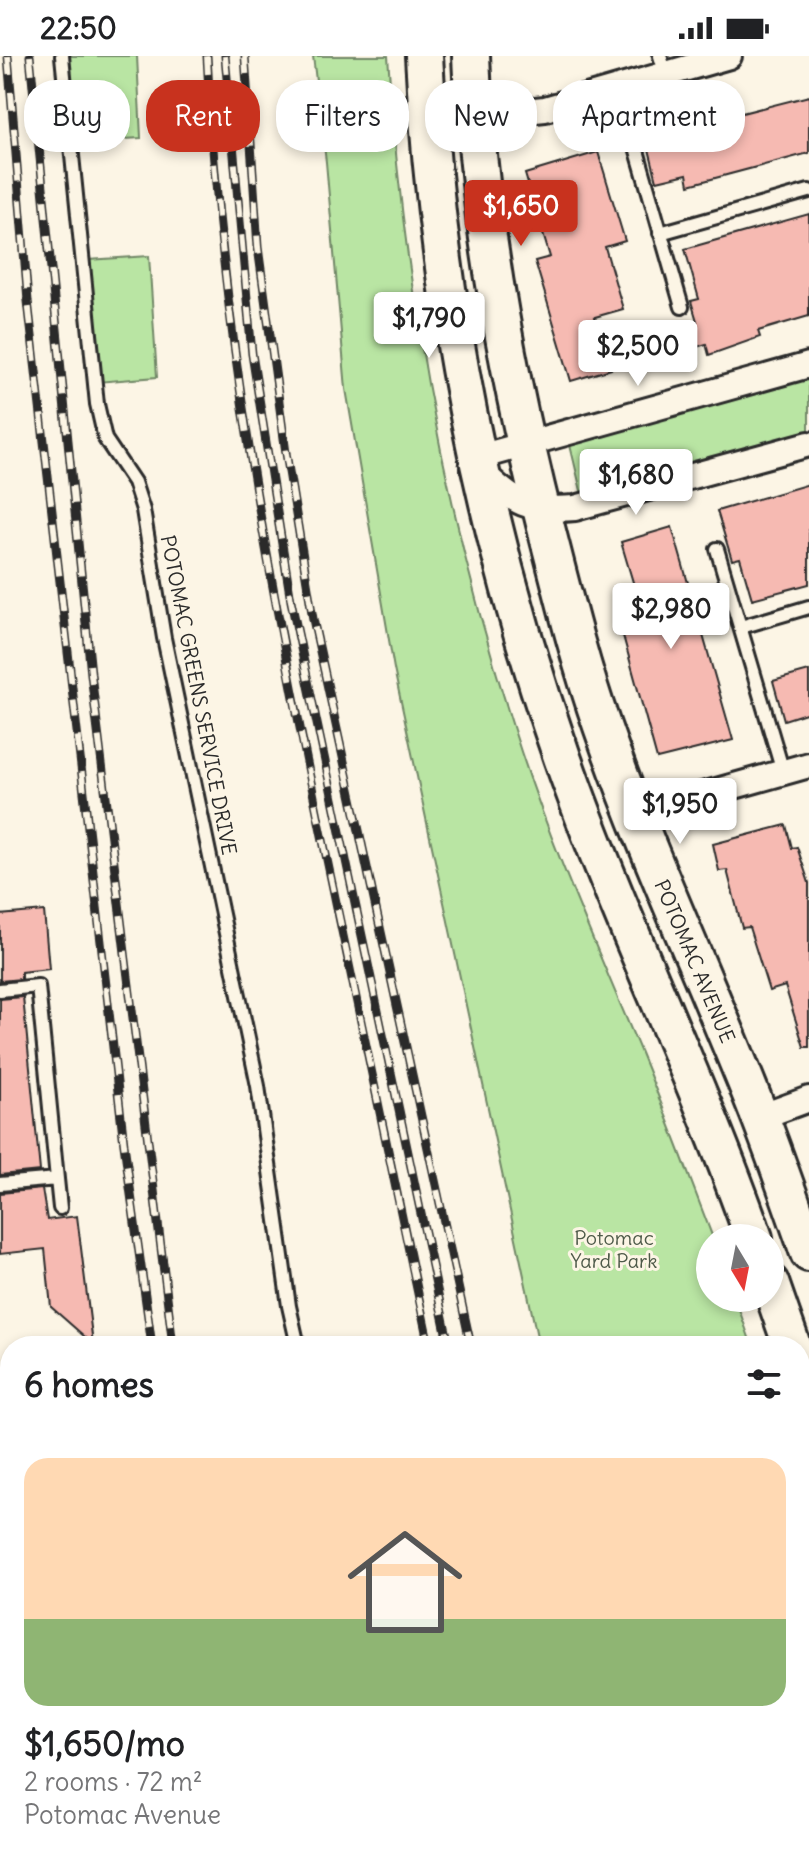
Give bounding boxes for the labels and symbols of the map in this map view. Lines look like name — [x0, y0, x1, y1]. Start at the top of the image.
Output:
pin: $1,650 — [456, 180, 586, 248]
pin: $1,790 — [364, 292, 494, 360]
pin: $2,500 — [573, 320, 703, 388]
pin: $1,680 — [571, 449, 701, 517]
street label: POTOMAC GREENS SERVICE DRIVE — [156, 533, 242, 857]
pin: $2,980 — [606, 583, 736, 651]
pin: $1,950 — [615, 778, 745, 846]
street label: POTOMAC AVENUE — [649, 876, 741, 1046]
north arrow — [696, 1224, 784, 1312]
park label: Potomac Yard Park — [571, 1225, 657, 1273]

